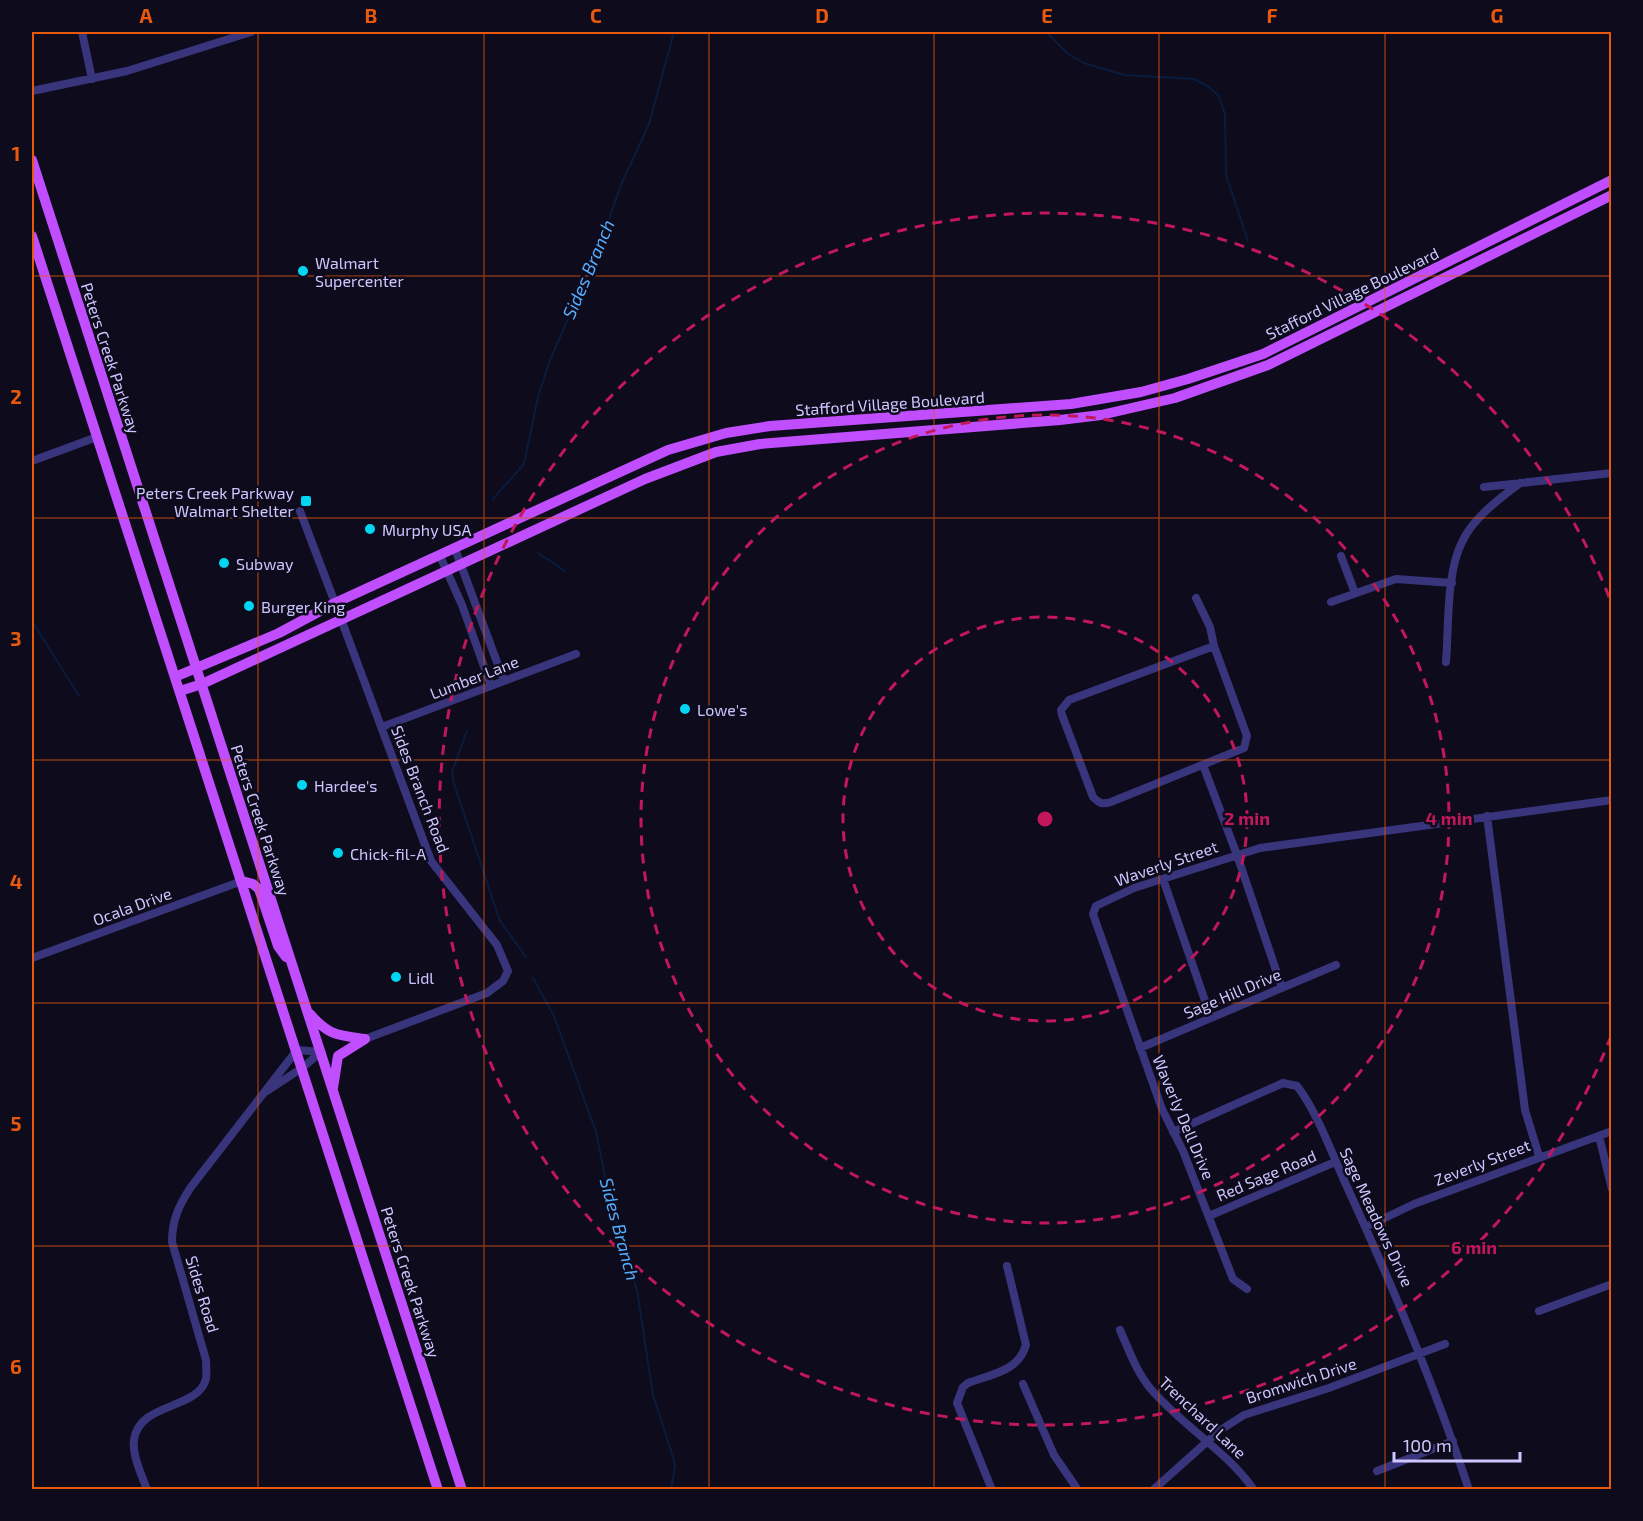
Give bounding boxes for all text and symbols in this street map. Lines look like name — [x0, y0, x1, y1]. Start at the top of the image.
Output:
text: A — [139, 3, 153, 27]
text: B — [365, 3, 377, 27]
text: C — [590, 3, 602, 27]
text: D — [815, 3, 829, 27]
text: E — [1041, 3, 1053, 27]
text: F — [1266, 3, 1278, 27]
text: G — [1491, 3, 1503, 27]
text: 1 — [12, 141, 20, 165]
water label: Sides Branch — [557, 216, 619, 322]
street label: Stafford Village Boulevard — [1263, 243, 1441, 343]
place label: Walmart Supercenter — [315, 253, 404, 290]
marker: Walmart Supercenter — [296, 264, 310, 278]
street label: Peters Creek Parkway — [78, 280, 145, 437]
text: 2 — [10, 384, 22, 408]
street label: Stafford Village Boulevard — [795, 387, 985, 419]
place label: Peters Creek Parkway Walmart Shelter — [136, 483, 295, 520]
marker: Peters Creek Parkway Walmart Shelter — [299, 494, 313, 508]
place label: Murphy USA — [382, 520, 471, 539]
marker: Murphy USA — [363, 522, 377, 536]
place label: Subway — [236, 554, 294, 573]
marker: Subway — [217, 556, 231, 570]
place label: Burger King — [261, 597, 345, 616]
marker: Burger King — [242, 599, 256, 613]
text: 3 — [10, 626, 22, 650]
street label: Lumber Lane — [427, 651, 521, 703]
place label: Lowe's — [697, 700, 747, 719]
marker: Lowe's — [678, 702, 692, 716]
street label: Sides Branch Road — [388, 723, 454, 855]
street label: Peters Creek Parkway — [228, 742, 295, 899]
place label: Hardee's — [314, 776, 377, 795]
marker: Hardee's — [295, 778, 309, 792]
text: 2 min — [1224, 807, 1270, 829]
text: 4 min — [1426, 807, 1473, 829]
centre of rings — [1035, 809, 1055, 829]
street label: Waverly Street — [1112, 836, 1220, 890]
place label: Chick-fil-A — [350, 844, 426, 863]
marker: Chick-fil-A — [331, 846, 345, 860]
text: 4 — [10, 869, 23, 893]
street label: Ocala Drive — [90, 883, 174, 929]
street label: Sage Hill Drive — [1180, 964, 1284, 1022]
place label: Lidl — [408, 968, 434, 987]
marker: Lidl — [389, 970, 403, 984]
street label: Waverly Dell Drive — [1149, 1052, 1219, 1182]
text: 5 — [10, 1111, 22, 1135]
street label: Zeverly Street — [1431, 1135, 1533, 1189]
street label: Sage Meadows Drive — [1336, 1144, 1418, 1290]
street label: Red Sage Road — [1213, 1145, 1319, 1205]
water label: Sides Branch — [596, 1175, 644, 1283]
street label: Peters Creek Parkway — [378, 1204, 445, 1361]
text: 6 min — [1451, 1236, 1497, 1258]
street label: Sides Road — [182, 1253, 224, 1335]
street label: Bromwich Drive — [1243, 1353, 1359, 1407]
text: 6 — [10, 1354, 22, 1378]
street label: Trenchard Lane — [1156, 1372, 1250, 1462]
scale bar — [1394, 1425, 1520, 1463]
text: 100 m — [1403, 1434, 1452, 1456]

